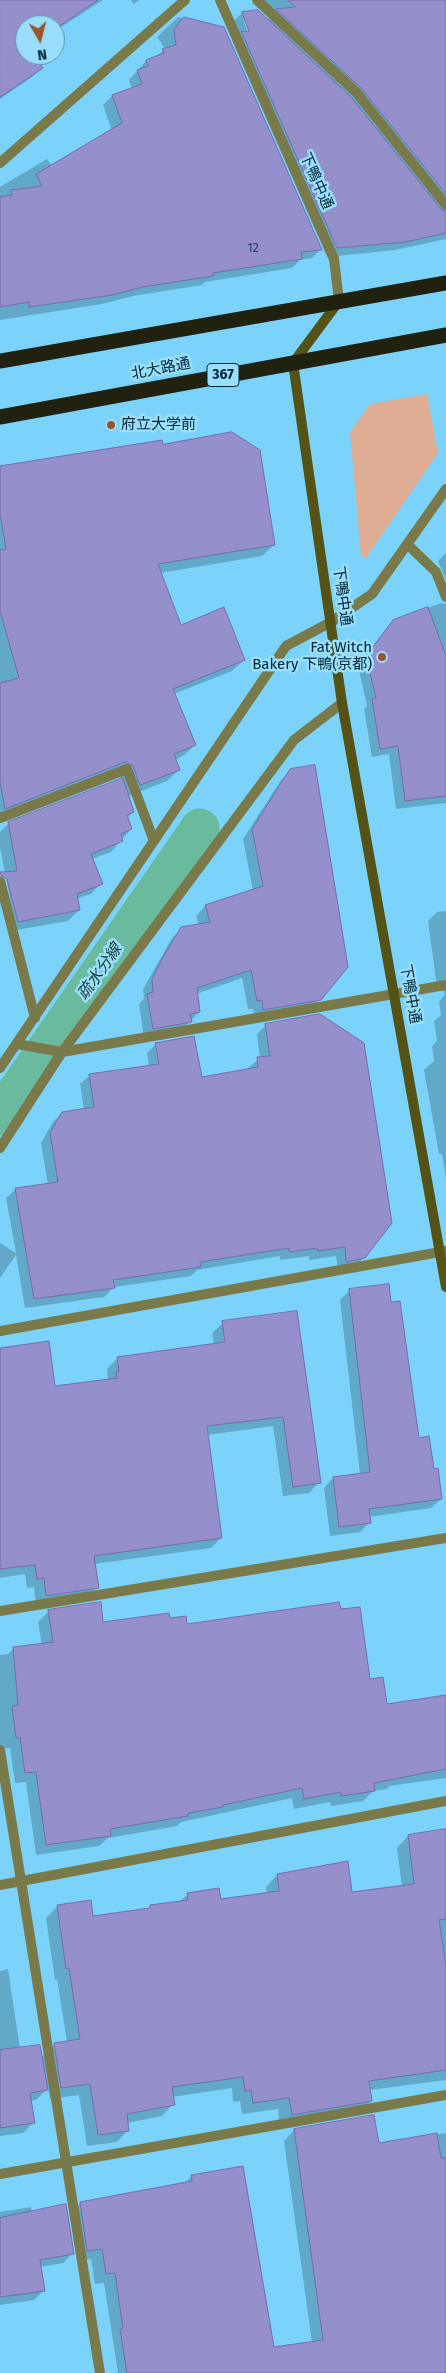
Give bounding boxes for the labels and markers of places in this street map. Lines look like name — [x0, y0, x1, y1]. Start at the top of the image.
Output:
place label: 府立大学前 — [121, 416, 196, 434]
marker: 府立大学前 — [105, 419, 117, 431]
place label: Fat Witch Bakery 下鴨(京都) — [252, 639, 372, 674]
marker: Fat Witch Bakery 下鴨(京都) — [376, 651, 388, 663]

